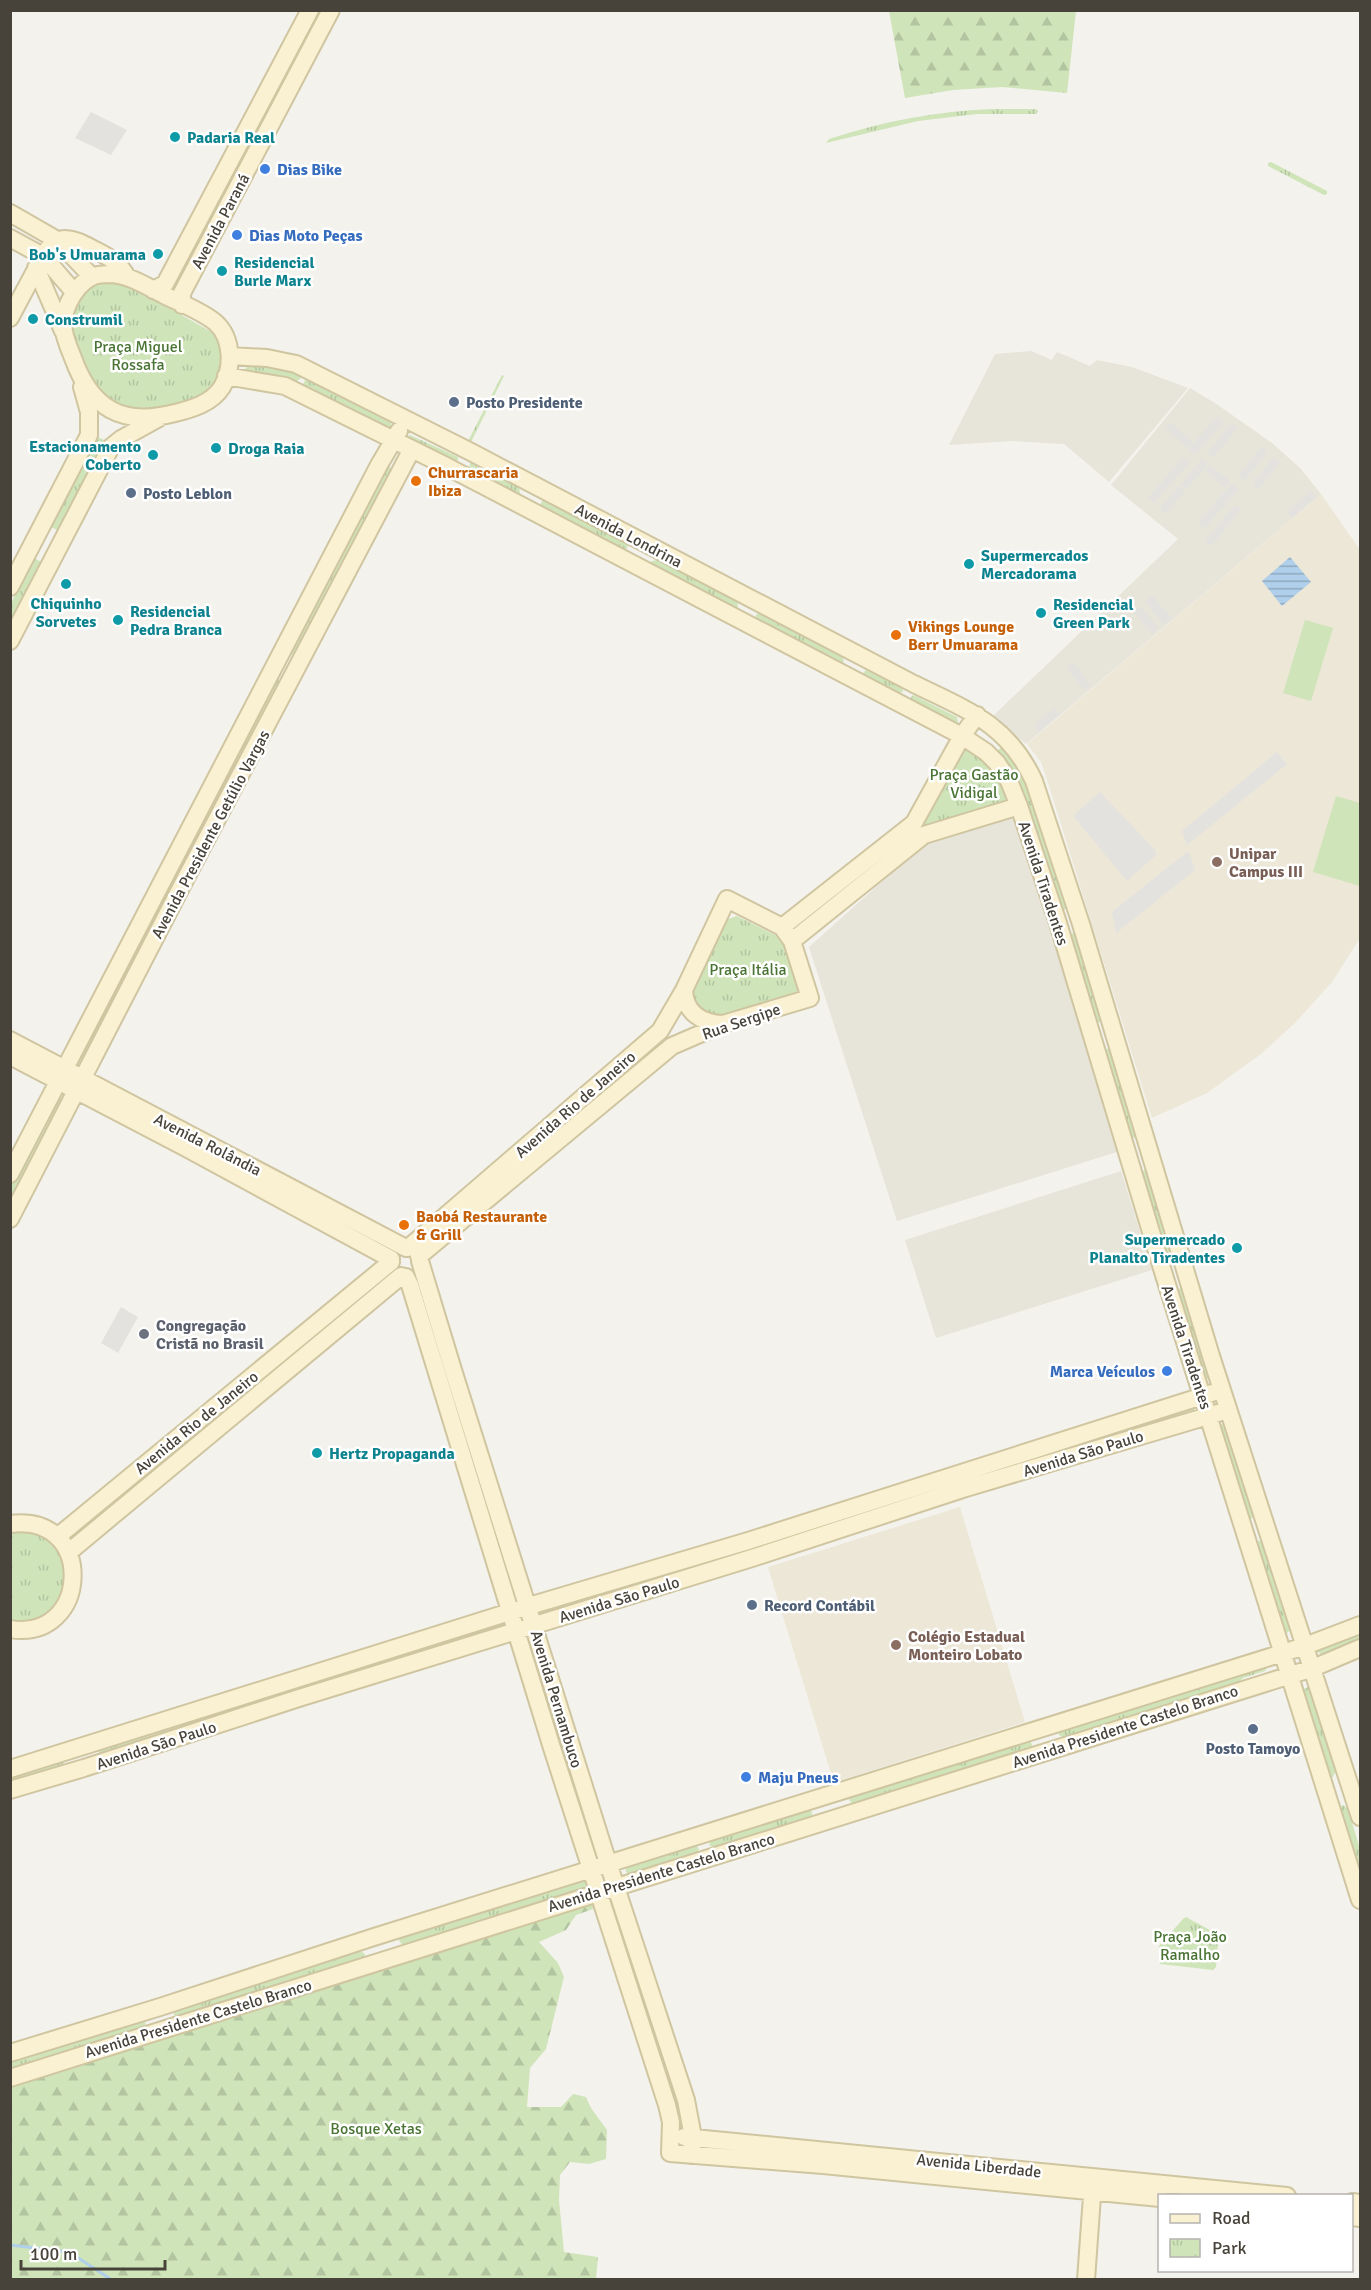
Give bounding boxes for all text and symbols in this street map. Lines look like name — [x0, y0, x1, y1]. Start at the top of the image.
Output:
place label: Padaria Real — [187, 128, 275, 148]
marker: Padaria Real — [168, 130, 182, 144]
place label: Dias Bike — [277, 160, 342, 180]
marker: Dias Bike — [258, 162, 272, 176]
street label: Avenida Paraná — [187, 170, 254, 273]
place label: Dias Moto Peças — [249, 226, 363, 246]
marker: Dias Moto Peças — [230, 228, 244, 242]
place label: Bob's Umuarama — [29, 245, 146, 265]
marker: Bob's Umuarama — [151, 247, 165, 261]
place label: Residencial Burle Marx — [234, 253, 315, 291]
marker: Residencial Burle Marx — [215, 264, 229, 278]
place label: Construmil — [45, 310, 123, 330]
marker: Construmil — [26, 312, 40, 326]
park label: Praça Miguel Rossafa — [94, 337, 183, 375]
place label: Posto Presidente — [466, 393, 583, 413]
marker: Posto Presidente — [447, 395, 461, 409]
place label: Estacionamento Coberto — [29, 437, 141, 475]
place label: Droga Raia — [228, 439, 304, 459]
marker: Droga Raia — [209, 441, 223, 455]
marker: Estacionamento Coberto — [146, 448, 160, 462]
place label: Churrascaria Ibiza — [428, 463, 519, 501]
marker: Churrascaria Ibiza — [409, 474, 423, 488]
place label: Posto Leblon — [143, 484, 232, 504]
marker: Posto Leblon — [124, 486, 138, 500]
street label: Avenida Londrina — [571, 499, 686, 573]
place label: Supermercados Mercadorama — [981, 546, 1088, 584]
marker: Supermercados Mercadorama — [962, 557, 976, 571]
marker: Chiquinho Sorvetes — [59, 577, 73, 591]
place label: Chiquinho Sorvetes — [30, 594, 102, 632]
place label: Residencial Green Park — [1053, 595, 1134, 633]
place label: Residencial Pedra Branca — [130, 602, 222, 640]
marker: Residencial Green Park — [1034, 606, 1048, 620]
marker: Residencial Pedra Branca — [111, 613, 125, 627]
place label: Vikings Lounge Berr Umuarama — [908, 617, 1018, 655]
marker: Vikings Lounge Berr Umuarama — [889, 628, 903, 642]
street label: Avenida Presidente Getúlio Vargas — [147, 727, 274, 942]
park label: Praça Gastão Vidigal — [929, 765, 1019, 803]
street label: Avenida Tiradentes — [1014, 819, 1073, 948]
place label: Unipar Campus III — [1229, 844, 1303, 882]
marker: Unipar Campus III — [1210, 855, 1224, 869]
park label: Praça Itália — [709, 960, 787, 980]
street label: Rua Sergipe — [700, 999, 783, 1045]
street label: Avenida Rio de Janeiro — [511, 1047, 640, 1163]
street label: Avenida Rolândia — [150, 1109, 265, 1181]
place label: Baobá Restaurante & Grill — [416, 1207, 547, 1245]
marker: Baobá Restaurante & Grill — [397, 1218, 411, 1232]
place label: Supermercado Planalto Tiradentes — [1089, 1230, 1225, 1268]
marker: Supermercado Planalto Tiradentes — [1230, 1241, 1244, 1255]
street label: Avenida Tiradentes — [1157, 1283, 1216, 1412]
place label: Congregação Cristã no Brasil — [156, 1316, 264, 1354]
marker: Congregação Cristã no Brasil — [137, 1327, 151, 1341]
place label: Marca Veículos — [1050, 1362, 1155, 1382]
marker: Marca Veículos — [1160, 1364, 1174, 1378]
street label: Avenida Rio de Janeiro — [131, 1367, 263, 1479]
street label: Avenida São Paulo — [1021, 1426, 1146, 1482]
place label: Hertz Propaganda — [329, 1444, 455, 1464]
marker: Hertz Propaganda — [310, 1446, 324, 1460]
street label: Avenida São Paulo — [557, 1572, 682, 1628]
place label: Record Contábil — [764, 1596, 875, 1616]
marker: Record Contábil — [745, 1598, 759, 1612]
place label: Colégio Estadual Monteiro Lobato — [908, 1627, 1025, 1665]
street label: Avenida Pernambuco — [526, 1628, 586, 1771]
marker: Colégio Estadual Monteiro Lobato — [889, 1638, 903, 1652]
street label: Avenida Presidente Castelo Branco — [1010, 1681, 1241, 1773]
street label: Avenida São Paulo — [94, 1717, 219, 1775]
marker: Posto Tamoyo — [1246, 1722, 1260, 1736]
place label: Posto Tamoyo — [1206, 1739, 1300, 1759]
place label: Maju Pneus — [758, 1768, 839, 1788]
marker: Maju Pneus — [739, 1770, 753, 1784]
street label: Avenida Presidente Castelo Branco — [545, 1829, 777, 1917]
park label: Praça João Ramalho — [1153, 1927, 1227, 1965]
street label: Avenida Presidente Castelo Branco — [82, 1975, 314, 2063]
park label: Bosque Xetas — [330, 2119, 422, 2139]
street label: Avenida Liberdade — [916, 2149, 1042, 2182]
legend — [1158, 2194, 1353, 2272]
text: Road — [1212, 2207, 1251, 2229]
scale bar — [21, 2233, 165, 2271]
text: Park — [1212, 2237, 1247, 2259]
text: 100 m — [30, 2243, 77, 2265]

